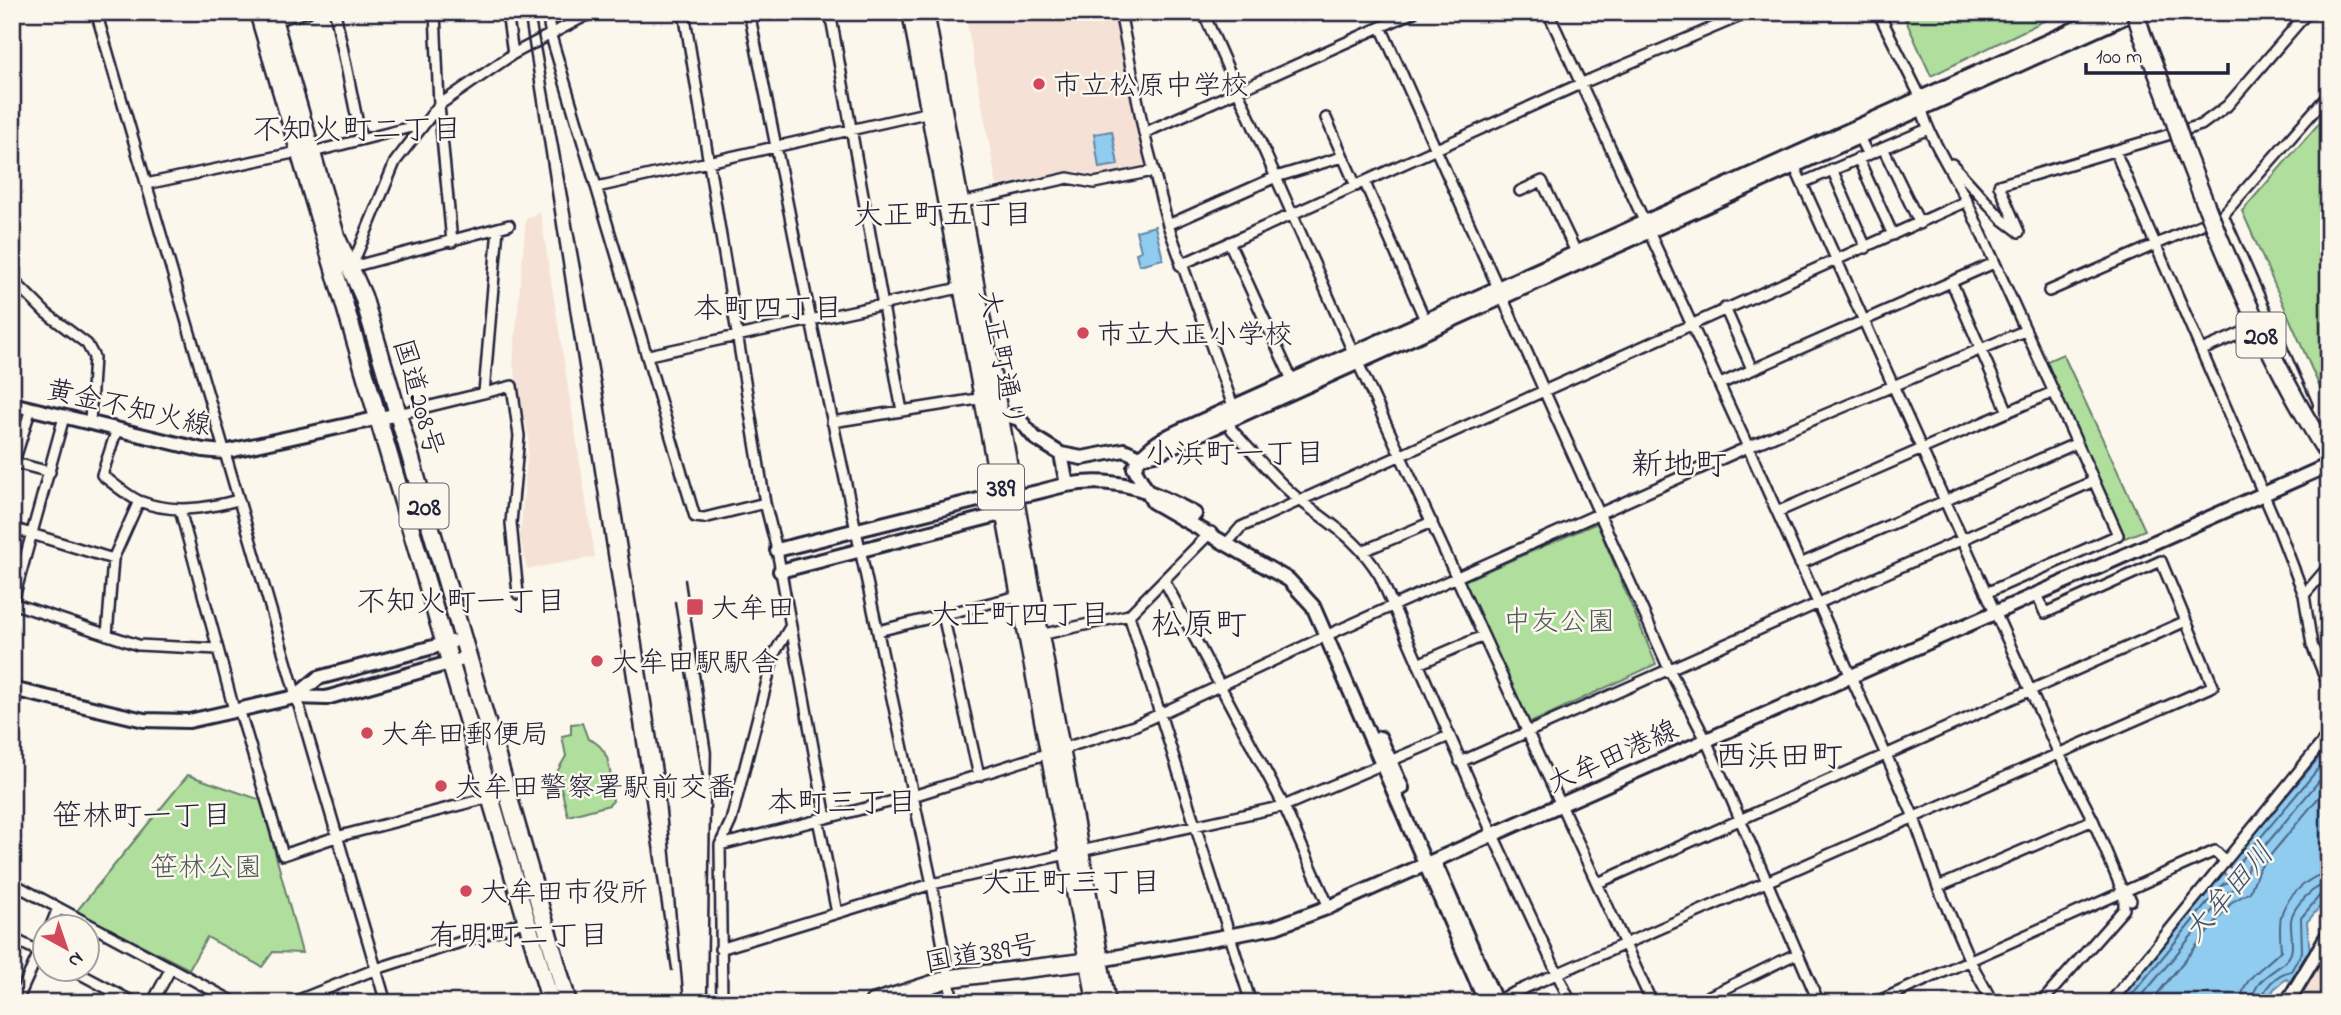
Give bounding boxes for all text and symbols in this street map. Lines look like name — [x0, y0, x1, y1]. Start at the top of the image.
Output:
scale bar — [2086, 32, 2227, 76]
text: 100 m — [2096, 43, 2142, 73]
place label: 市立松原中学校 — [1053, 67, 1249, 108]
marker: 市立松原中学校 — [1031, 76, 1047, 92]
district label: 不知火町二丁目 — [252, 110, 462, 154]
district label: 大正町五丁目 — [853, 195, 1033, 239]
street label: 大正町通り — [966, 286, 1033, 431]
district label: 本町四丁目 — [693, 289, 843, 333]
road number: 208 — [2236, 312, 2286, 358]
place label: 市立大正小学校 — [1097, 316, 1293, 357]
marker: 市立大正小学校 — [1075, 325, 1091, 341]
street label: 国道208号 — [380, 334, 453, 462]
street label: 黄金不知火線 — [42, 371, 215, 448]
district label: 小浜町一丁目 — [1145, 434, 1325, 478]
district label: 新地町 — [1631, 443, 1727, 490]
road number: 389 — [978, 464, 1024, 509]
road number: 208 — [400, 484, 448, 528]
district label: 不知火町一丁目 — [356, 582, 566, 626]
place label: 大牟田 — [711, 590, 795, 631]
district label: 大正町四丁目 — [930, 595, 1110, 639]
marker: 大牟田 — [685, 597, 705, 617]
district label: 松原町 — [1151, 603, 1247, 650]
park label: 中友公園 — [1503, 603, 1615, 644]
place label: 大牟田駅駅舎 — [611, 644, 779, 685]
marker: 大牟田駅駅舎 — [589, 653, 605, 669]
street label: 大牟田港線 — [1541, 711, 1686, 805]
place label: 大牟田郵便局 — [381, 716, 549, 757]
marker: 大牟田郵便局 — [359, 725, 375, 741]
district label: 西浜田町 — [1715, 735, 1843, 782]
place label: 大牟田警察署駅前交番 — [455, 769, 735, 810]
marker: 大牟田警察署駅前交番 — [433, 778, 449, 794]
district label: 本町三丁目 — [767, 783, 917, 827]
district label: 笹林町一丁目 — [52, 796, 232, 840]
water label: 大牟田川 — [2174, 834, 2286, 954]
park label: 笹林公園 — [150, 849, 262, 890]
district label: 大正町三丁目 — [981, 863, 1161, 907]
place label: 大牟田市役所 — [480, 874, 648, 915]
marker: 大牟田市役所 — [458, 883, 474, 899]
north arrow — [32, 914, 102, 984]
district label: 有明町二丁目 — [429, 916, 609, 960]
street label: 国道389号 — [922, 925, 1042, 986]
text: N — [62, 945, 89, 974]

